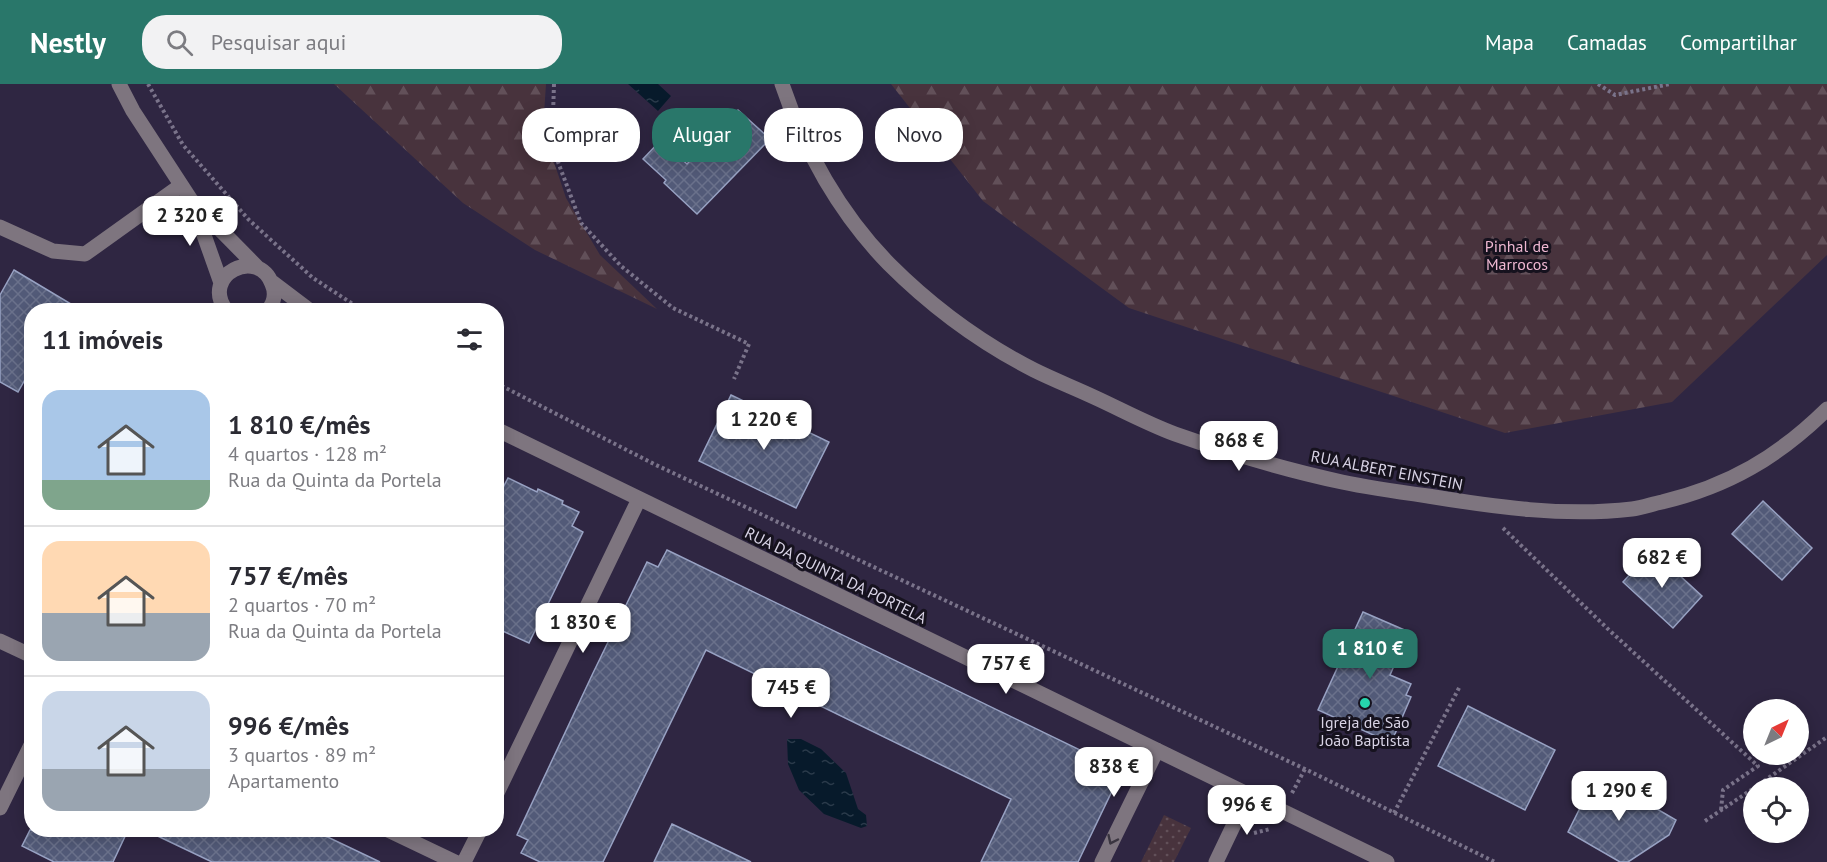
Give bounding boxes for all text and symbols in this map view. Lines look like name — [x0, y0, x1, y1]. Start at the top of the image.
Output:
search box — [142, 15, 562, 69]
text: Nestly — [30, 24, 106, 61]
icon: search — [163, 26, 196, 59]
text: Pesquisar aqui — [211, 28, 346, 56]
text: Mapa — [1485, 29, 1534, 56]
text: Camadas — [1567, 29, 1647, 56]
text: Compartilhar — [1680, 29, 1797, 56]
chip: Comprar — [522, 108, 640, 162]
chip: Alugar — [652, 108, 752, 162]
chip: Filtros — [764, 108, 863, 162]
chip: Novo — [875, 108, 963, 162]
pin: 2 320 € — [135, 196, 245, 247]
text: 2 320 € — [157, 202, 223, 228]
park label: Pinhal de Marrocos — [1485, 236, 1549, 274]
text: 11 imóveis — [42, 323, 163, 356]
icon: filters — [453, 323, 486, 356]
pin: 1 220 € — [709, 400, 819, 451]
text: 1 220 € — [731, 406, 797, 432]
text: 1 810 €/mês — [228, 408, 371, 441]
icon: home — [90, 414, 162, 486]
pin: 868 € — [1197, 421, 1281, 472]
text: 868 € — [1214, 427, 1264, 453]
text: 4 quartos · 128 m² — [228, 441, 387, 467]
street label: RUA ALBERT EINSTEIN — [1309, 445, 1465, 495]
text: Rua da Quinta da Portela — [228, 467, 442, 493]
street label: RUA DA QUINTA DA PORTELA — [742, 522, 931, 628]
pin: 682 € — [1620, 538, 1704, 589]
text: 682 € — [1637, 544, 1687, 570]
text: 757 €/mês — [228, 559, 348, 592]
icon: home — [90, 565, 162, 637]
text: 2 quartos · 70 m² — [228, 592, 376, 618]
pin: 1 830 € — [528, 603, 638, 654]
text: 1 830 € — [550, 609, 616, 635]
text: Rua da Quinta da Portela — [228, 618, 442, 644]
pin: 1 810 € — [1315, 629, 1425, 680]
text: 1 810 € — [1337, 635, 1403, 661]
pin: 757 € — [964, 644, 1048, 695]
text: 757 € — [981, 650, 1031, 676]
pin: 745 € — [749, 668, 833, 719]
text: 745 € — [766, 674, 816, 700]
marker: Igreja de São João Baptista — [1358, 696, 1372, 710]
north arrow — [1743, 699, 1809, 765]
map controls — [1743, 699, 1809, 843]
text: 996 €/mês — [228, 709, 349, 742]
place label: Igreja de São João Baptista — [1319, 712, 1410, 750]
icon: home — [90, 715, 162, 787]
text: 3 quartos · 89 m² — [228, 742, 376, 768]
pin: 838 € — [1072, 747, 1156, 798]
text: 838 € — [1089, 753, 1139, 779]
text: Apartamento — [228, 768, 339, 794]
pin: 1 290 € — [1564, 771, 1674, 822]
text: 1 290 € — [1586, 777, 1652, 803]
button: locate — [1743, 777, 1809, 843]
pin: 996 € — [1205, 785, 1289, 836]
text: 996 € — [1222, 791, 1272, 817]
one-way arrow — [1108, 833, 1120, 844]

